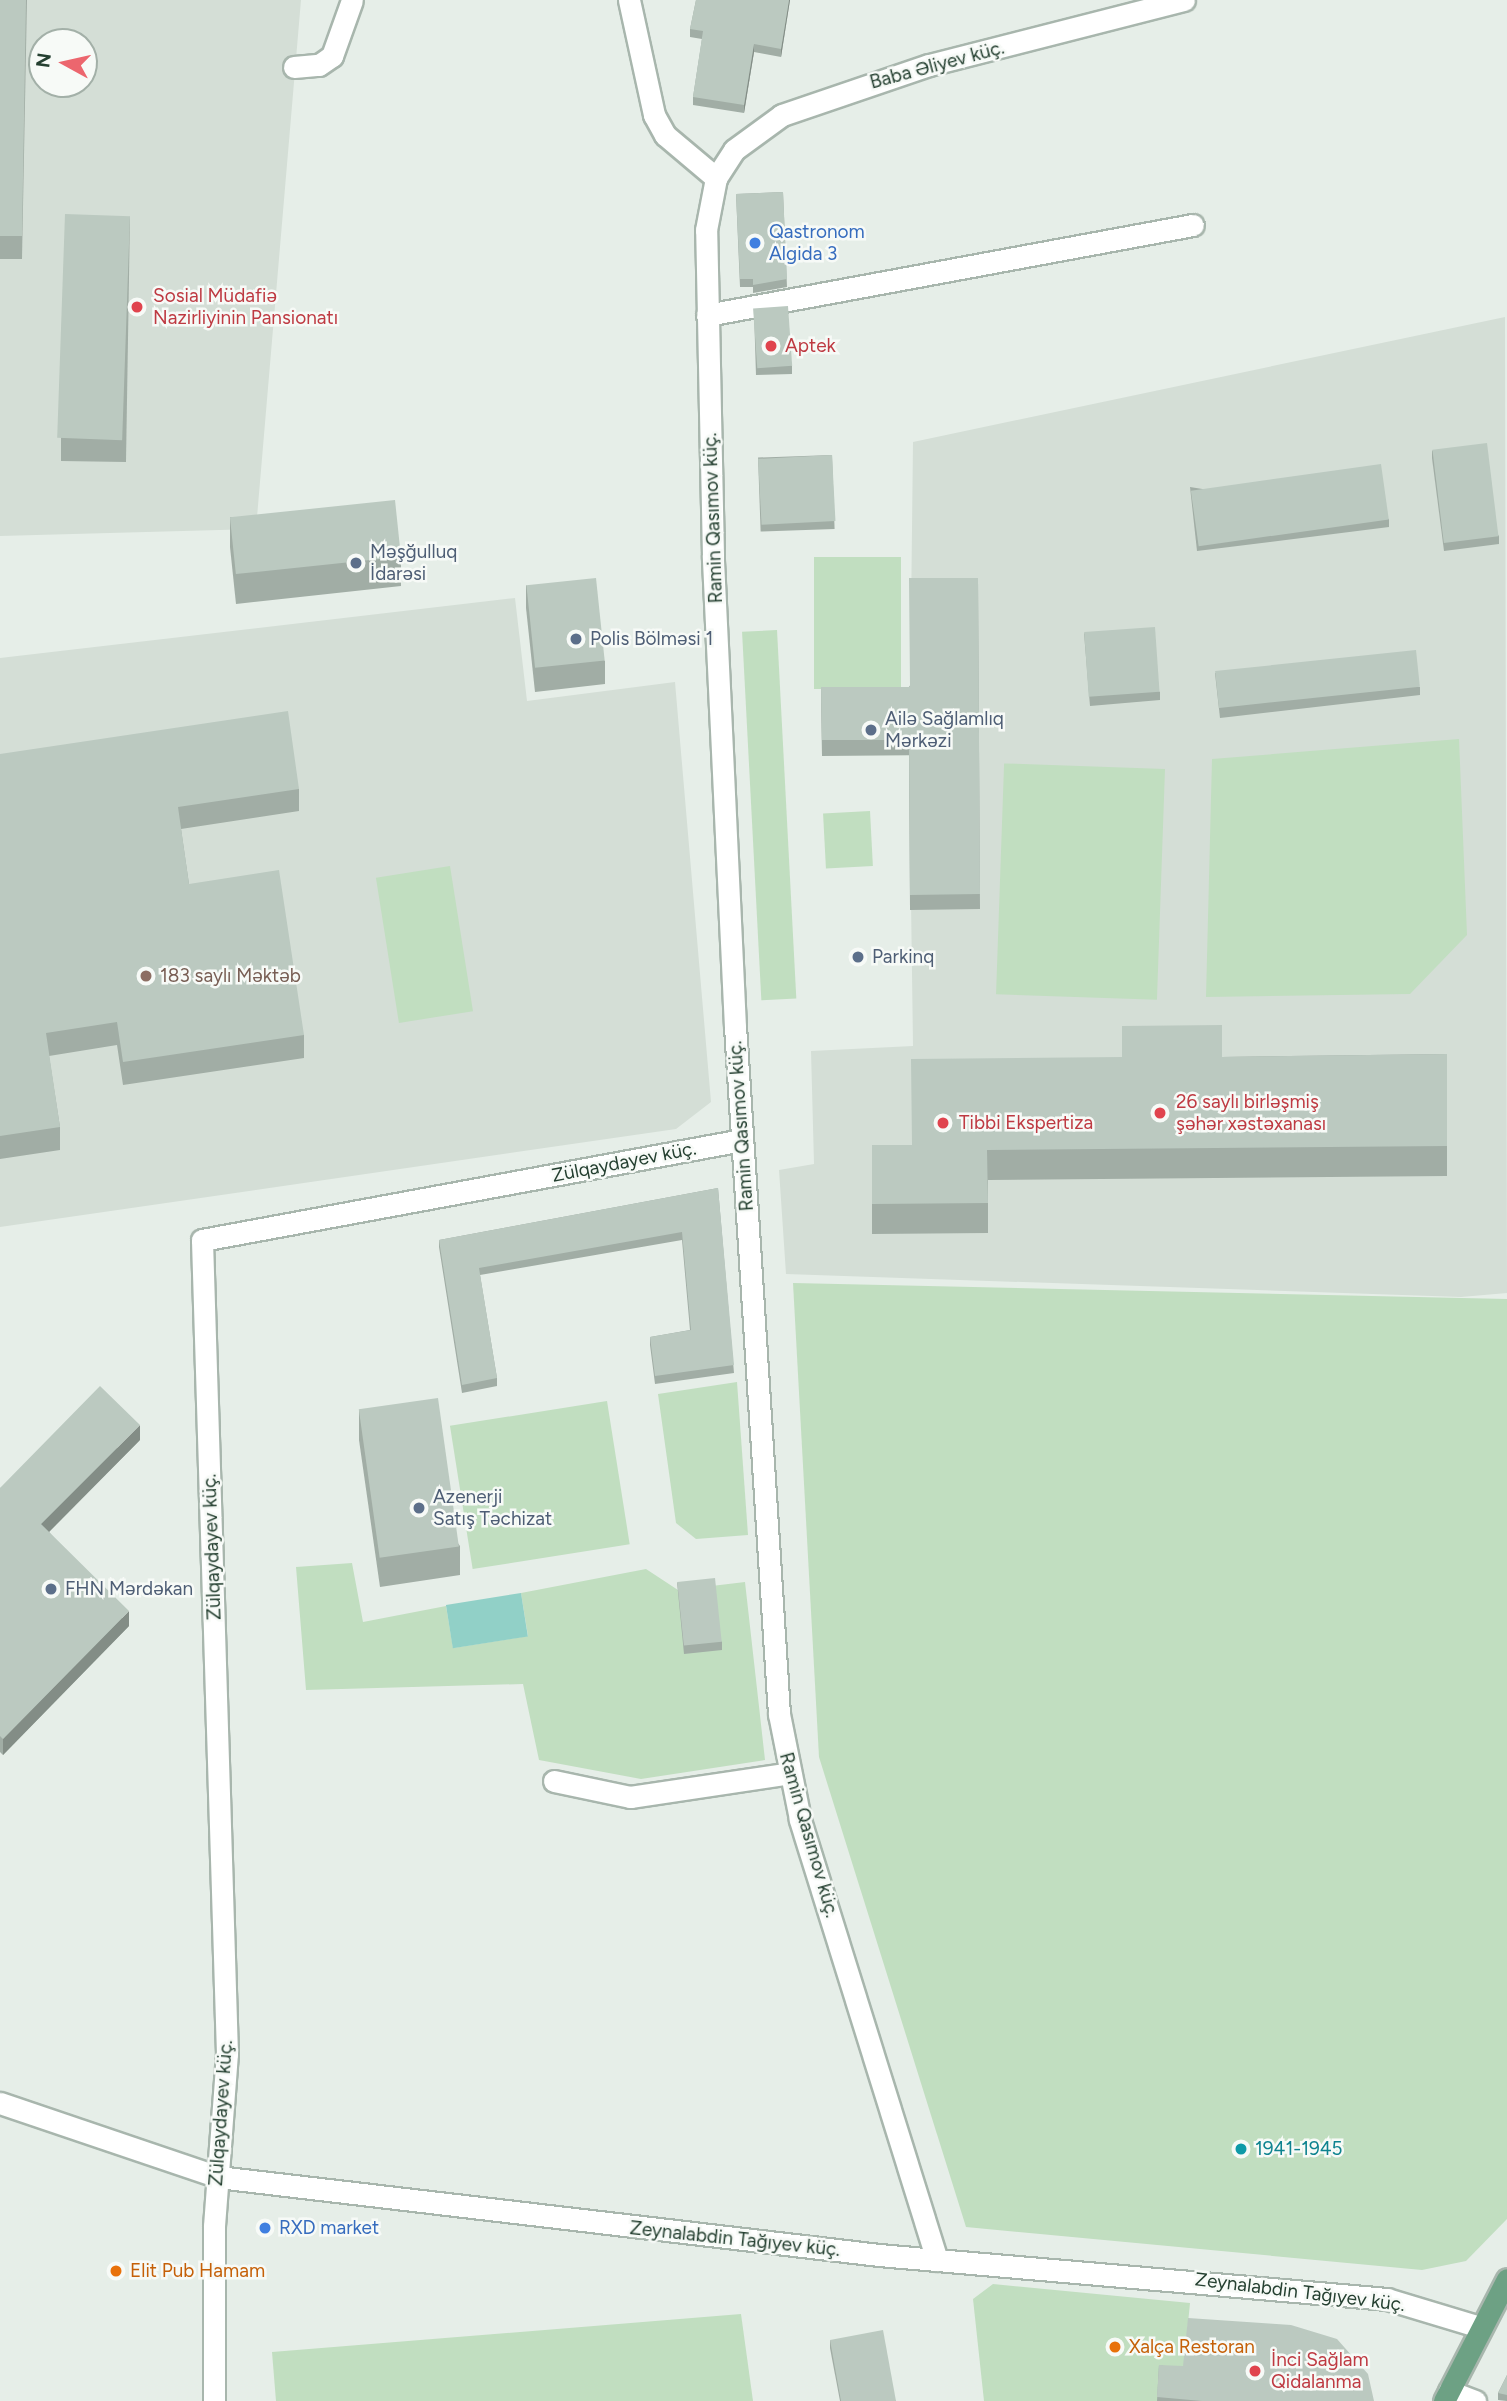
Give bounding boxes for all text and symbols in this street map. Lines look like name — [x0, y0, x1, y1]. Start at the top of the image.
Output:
north arrow — [28, 28, 98, 98]
street label: Baba Əliyev küç. — [867, 36, 1007, 94]
text: N — [31, 51, 56, 69]
place label: Qastronom Algida 3 — [769, 221, 865, 265]
marker: Qastronom Algida 3 — [747, 235, 763, 251]
place label: Sosial Müdafiə Nazirliyinin Pansionatı — [153, 285, 338, 329]
marker: Sosial Müdafiə Nazirliyinin Pansionatı — [127, 297, 147, 317]
place label: Aptek — [785, 335, 836, 357]
marker: Aptek — [763, 338, 779, 354]
street label: Ramin Qasımov küç. — [699, 432, 727, 604]
place label: Məşğulluq İdarəsi — [370, 541, 457, 585]
marker: Məşğulluq İdarəsi — [348, 555, 364, 571]
place label: Polis Bölməsi 1 — [590, 628, 713, 650]
marker: Polis Bölməsi 1 — [568, 631, 584, 647]
place label: Ailə Sağlamlıq Mərkəzi — [885, 708, 1004, 752]
marker: Ailə Sağlamlıq Mərkəzi — [863, 722, 879, 738]
place label: Parkinq — [872, 946, 934, 968]
marker: Parkinq — [850, 949, 866, 965]
place label: 183 saylı Məktəb — [160, 965, 301, 987]
marker: 183 saylı Məktəb — [138, 968, 154, 984]
street label: Ramin Qasımov küç. — [724, 1040, 758, 1212]
place label: 26 saylı birləşmiş şəhər xəstəxanası — [1176, 1091, 1326, 1135]
marker: 26 saylı birləşmiş şəhər xəstəxanası — [1150, 1103, 1170, 1123]
place label: Tibbi Ekspertiza — [959, 1112, 1093, 1134]
marker: Tibbi Ekspertiza — [933, 1113, 953, 1133]
street label: Zülqaydayev küç. — [550, 1137, 698, 1187]
street label: Zülqaydayev küç. — [198, 1473, 226, 1621]
place label: Azenerji Satış Təchizat — [433, 1486, 552, 1530]
marker: Azenerji Satış Təchizat — [411, 1500, 427, 1516]
place label: FHN Mərdəkan — [65, 1578, 193, 1600]
marker: FHN Mərdəkan — [43, 1581, 59, 1597]
street label: Ramin Qasımov küç. — [775, 1750, 843, 1920]
street label: Zülqaydayev küç. — [205, 2039, 237, 2187]
place label: 1941-1945 — [1255, 2138, 1342, 2160]
marker: 1941-1945 — [1233, 2141, 1249, 2157]
place label: RXD market — [279, 2217, 379, 2239]
street label: Zeynalabdin Tağıyev küç. — [629, 2217, 841, 2261]
marker: RXD market — [257, 2220, 273, 2236]
place label: Elit Pub Hamam — [130, 2260, 265, 2282]
marker: Elit Pub Hamam — [108, 2263, 124, 2279]
street label: Zeynalabdin Tağıyev küç. — [1194, 2268, 1406, 2316]
place label: Xalça Restoran — [1129, 2336, 1255, 2358]
marker: Xalça Restoran — [1107, 2339, 1123, 2355]
place label: İnci Sağlam Qidalanma — [1271, 2349, 1369, 2393]
marker: İnci Sağlam Qidalanma — [1245, 2361, 1265, 2381]

